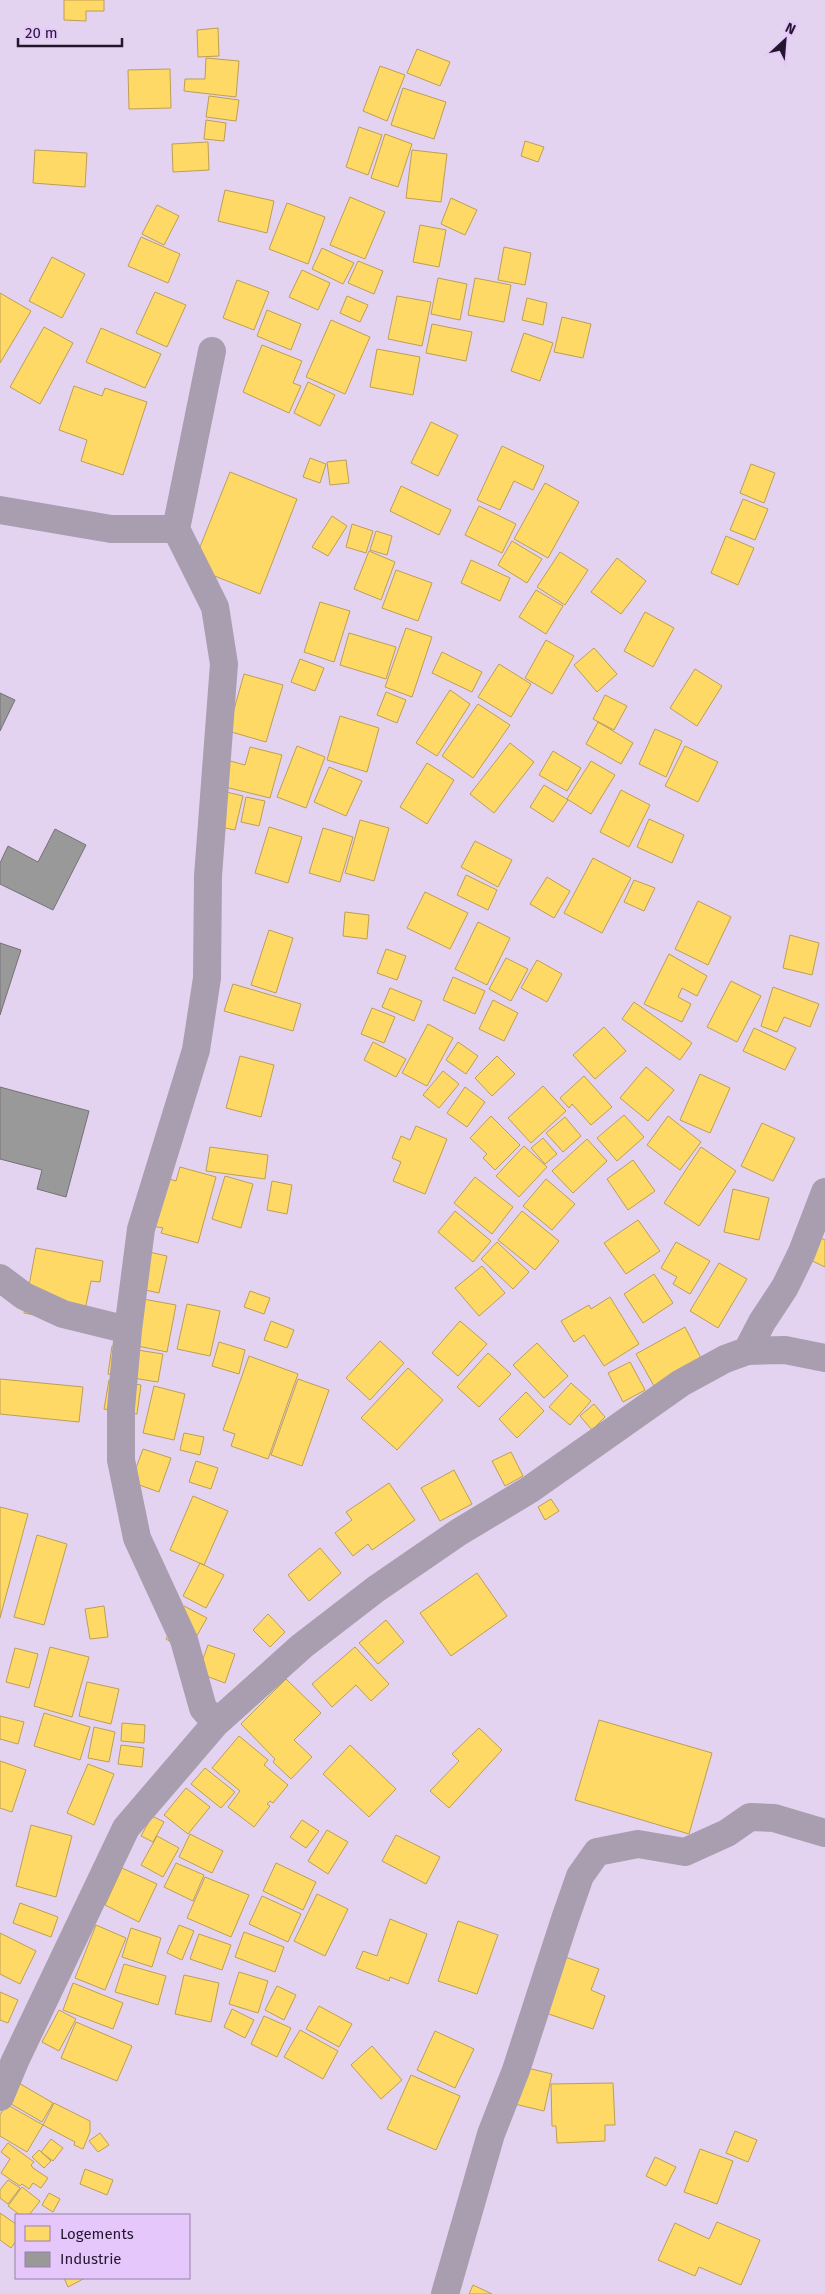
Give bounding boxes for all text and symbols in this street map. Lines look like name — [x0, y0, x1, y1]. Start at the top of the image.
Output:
scale bar — [18, 15, 121, 47]
north arrow — [760, 15, 810, 65]
text: N — [783, 19, 798, 38]
text: 20 m — [25, 24, 58, 42]
legend — [15, 2214, 190, 2279]
text: Logements — [60, 2225, 134, 2243]
text: Industrie — [60, 2250, 122, 2268]

